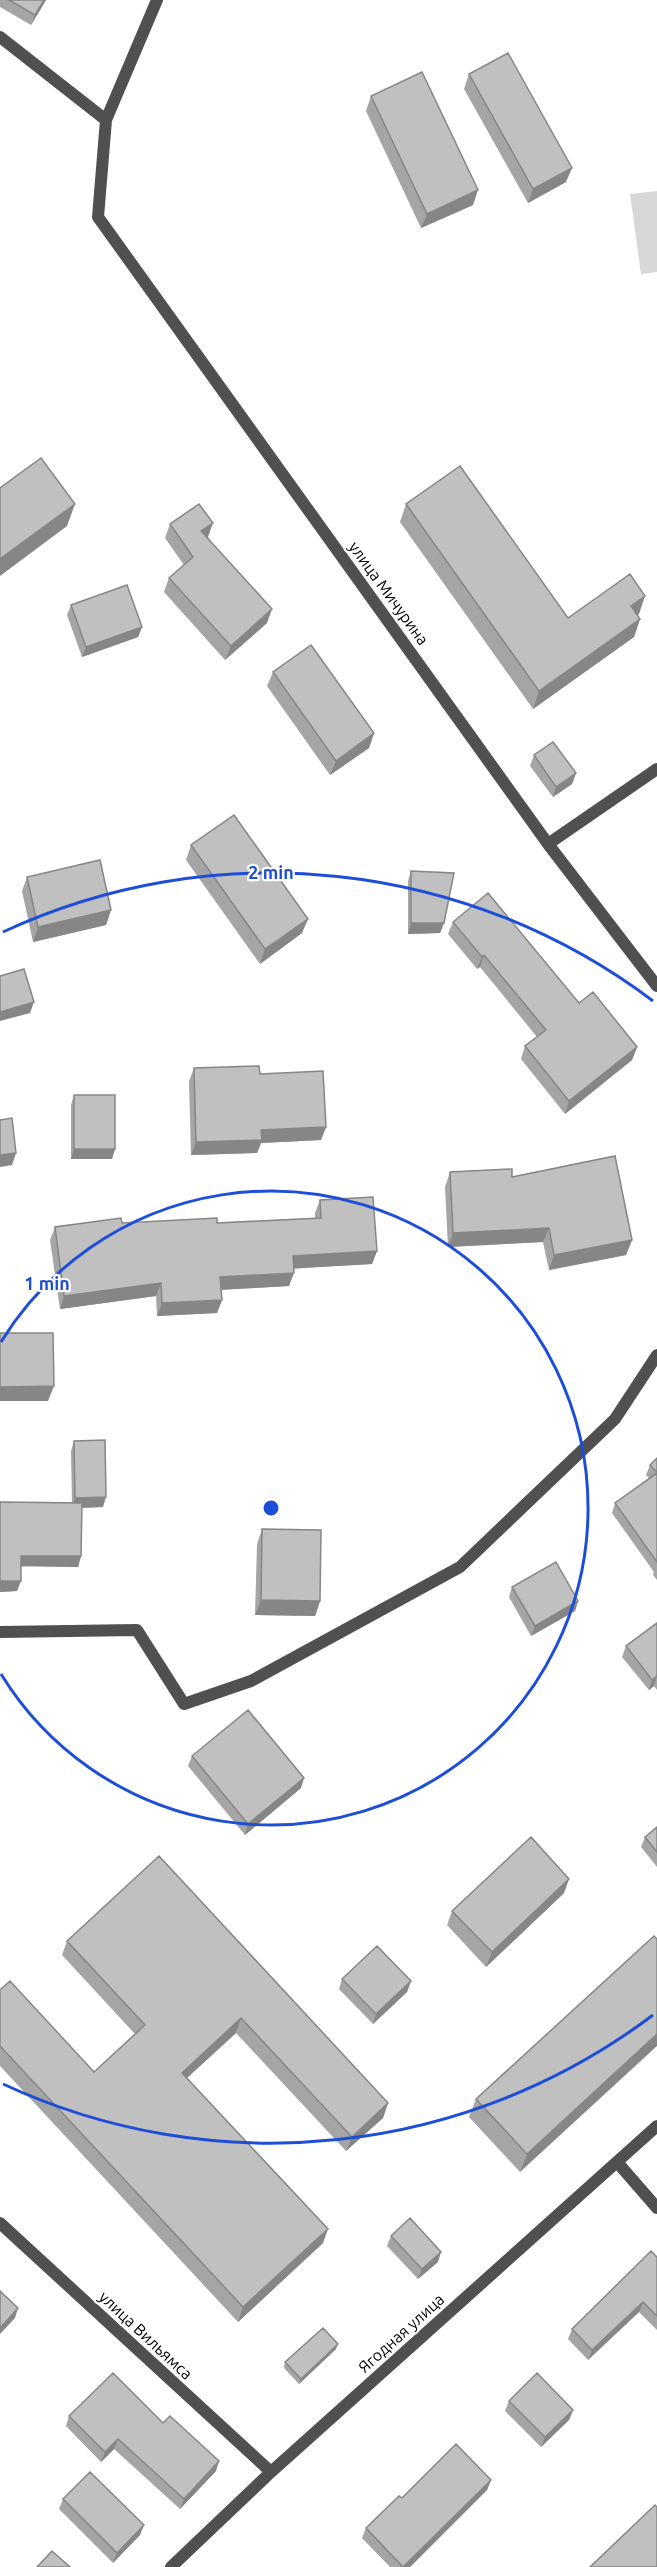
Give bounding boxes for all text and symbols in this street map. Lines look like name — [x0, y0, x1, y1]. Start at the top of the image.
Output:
street label: улица Мичурина — [345, 538, 433, 648]
text: 2 min — [248, 862, 294, 882]
text: 1 min — [24, 1273, 70, 1293]
centre of rings — [261, 1498, 281, 1518]
street label: улица Вильямса — [96, 2287, 196, 2383]
street label: Ягодная улица — [355, 2290, 447, 2376]

